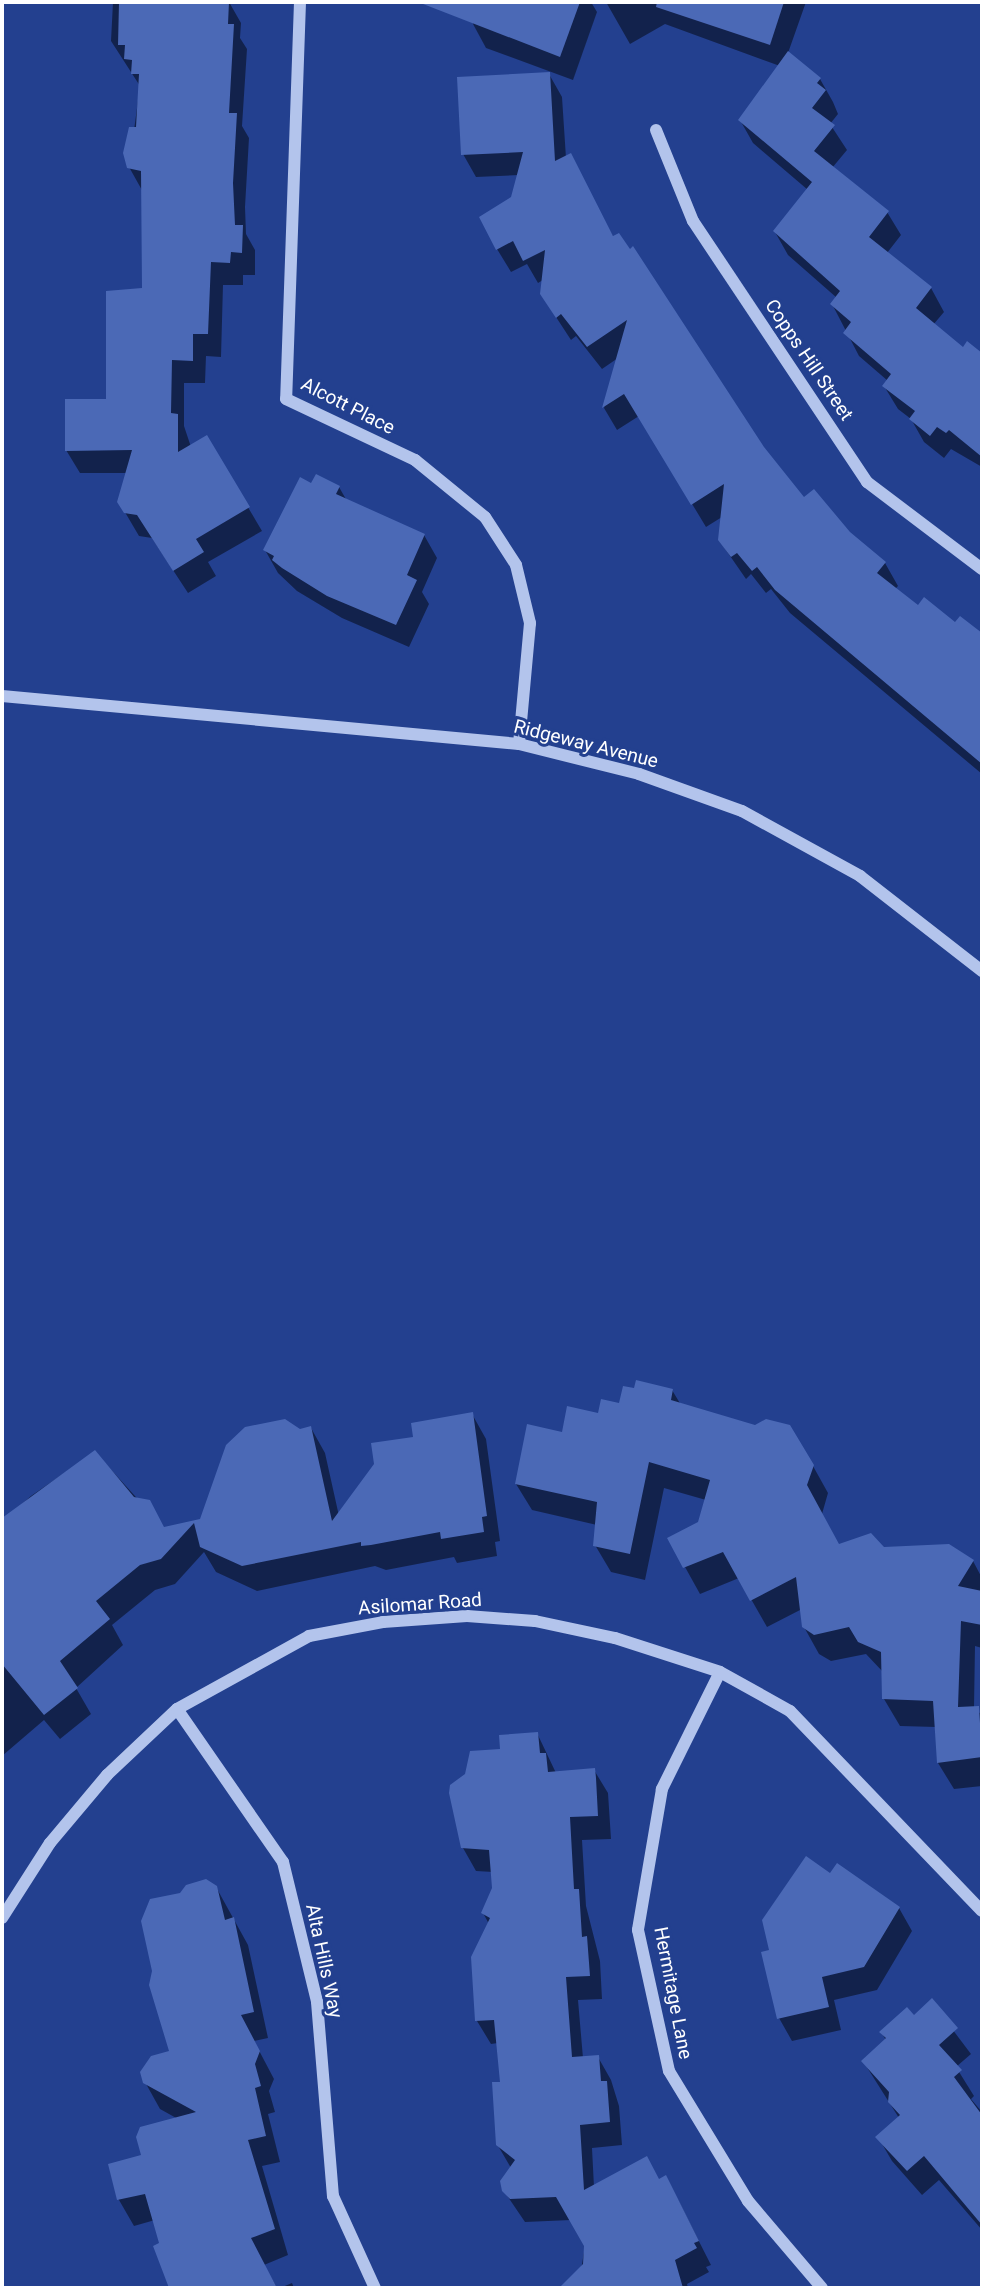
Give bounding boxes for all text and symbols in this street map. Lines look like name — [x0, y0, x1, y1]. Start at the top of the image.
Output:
street label: Copps Hill Street — [760, 295, 858, 425]
street label: Alcott Place — [297, 373, 399, 439]
street label: Ridgeway Avenue — [511, 715, 661, 773]
street label: Asilomar Road — [357, 1588, 483, 1620]
street label: Alta Hills Way — [301, 1902, 347, 2020]
street label: Hermitage Lane — [649, 1925, 697, 2061]

